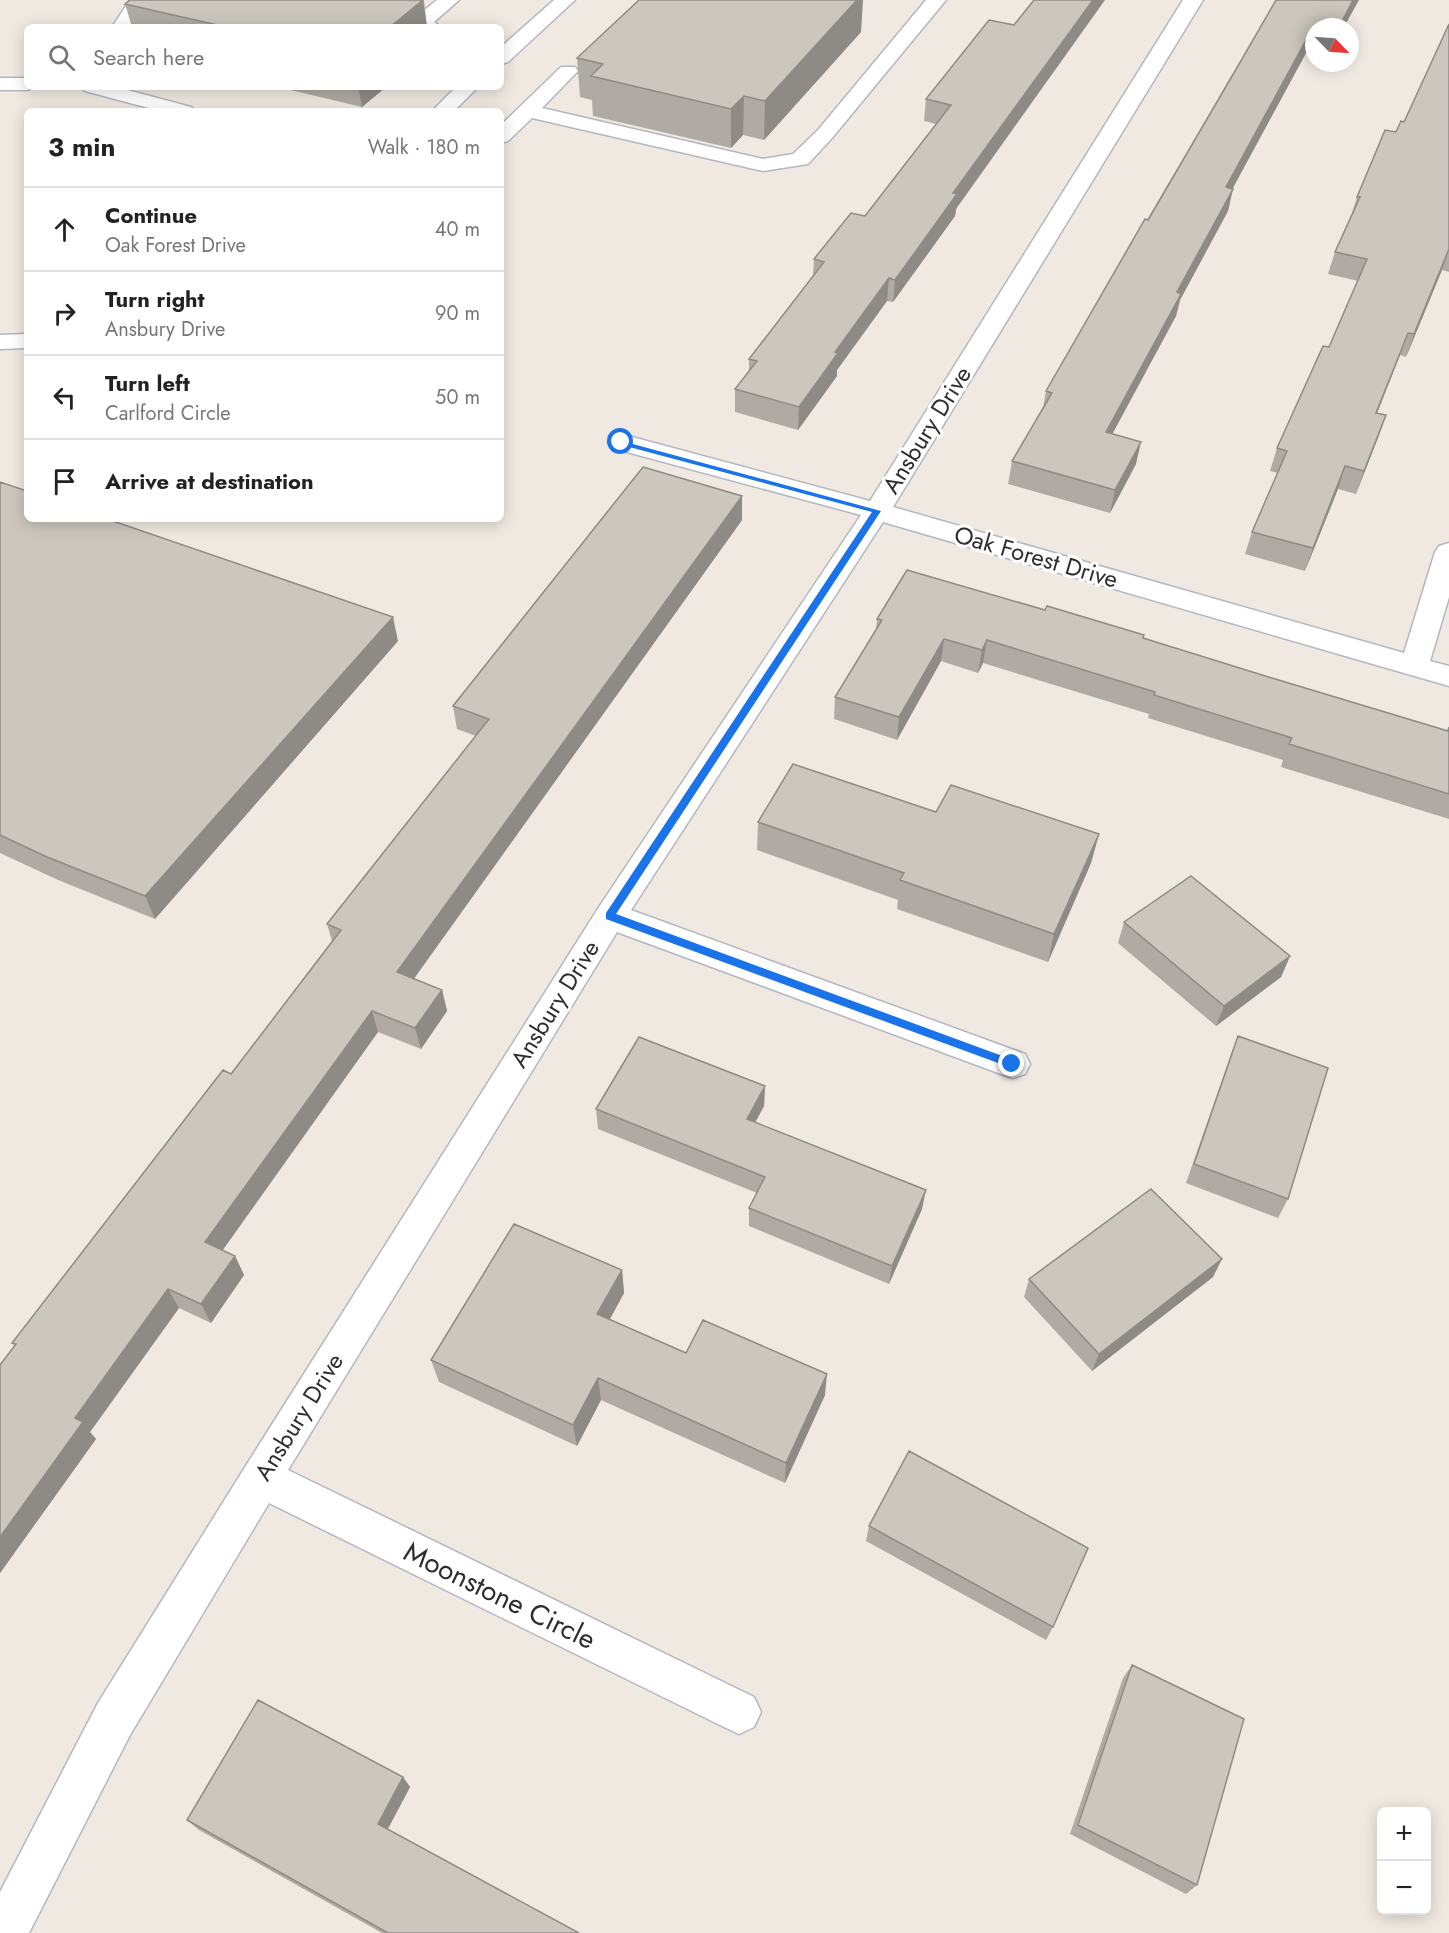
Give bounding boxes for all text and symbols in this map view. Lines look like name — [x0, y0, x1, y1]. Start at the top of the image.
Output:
north arrow — [1305, 18, 1359, 72]
search box — [24, 24, 504, 90]
icon: search — [45, 41, 78, 74]
text: Search here — [93, 41, 204, 73]
text: 3 min — [48, 128, 115, 166]
text: Walk · 180 m — [368, 133, 480, 162]
text: Continue — [105, 199, 197, 231]
icon: ahead — [48, 213, 81, 246]
text: 40 m — [435, 215, 480, 244]
text: Oak Forest Drive — [105, 231, 246, 260]
text: Turn right — [105, 283, 205, 315]
icon: right — [48, 297, 81, 330]
text: 90 m — [435, 299, 480, 328]
text: Ansbury Drive — [105, 315, 225, 344]
street label: Ansbury Drive — [873, 359, 980, 500]
text: Turn left — [105, 367, 190, 399]
icon: left — [48, 381, 81, 414]
text: 50 m — [435, 383, 480, 412]
text: Carlford Circle — [105, 399, 231, 428]
route start — [607, 428, 633, 454]
icon: arrive — [48, 465, 81, 498]
text: Arrive at destination — [105, 465, 314, 497]
street label: Oak Forest Drive — [950, 516, 1122, 597]
street label: Ansbury Drive — [501, 933, 608, 1074]
route end — [998, 1050, 1024, 1076]
street label: Ansbury Drive — [245, 1346, 352, 1487]
street label: Moonstone Circle — [397, 1531, 603, 1660]
map controls — [1377, 1807, 1431, 1915]
button: + — [1377, 1807, 1431, 1861]
button: − — [1377, 1861, 1431, 1915]

